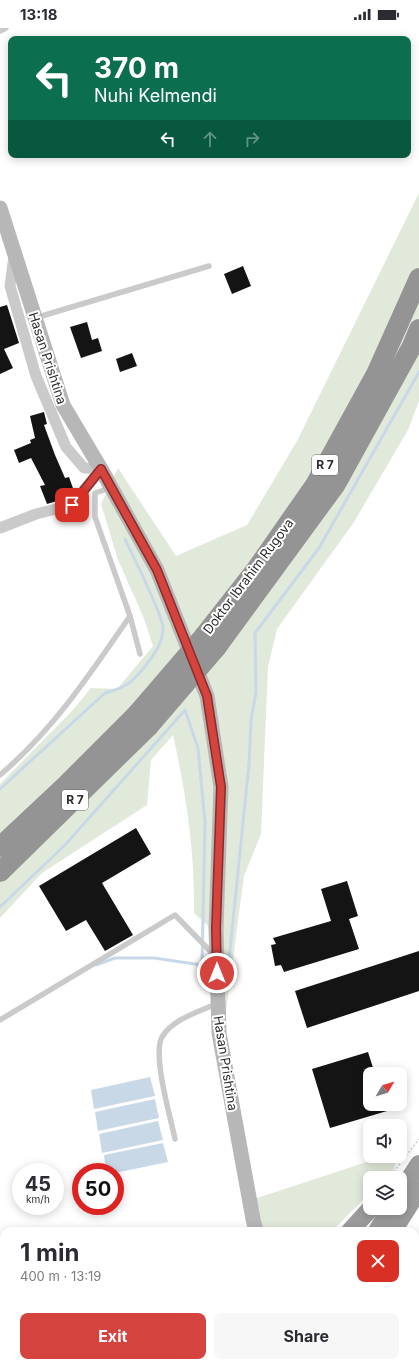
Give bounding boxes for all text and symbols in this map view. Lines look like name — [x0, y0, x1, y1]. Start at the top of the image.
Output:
text: 13:18 — [20, 5, 57, 24]
text: 370 m — [94, 51, 179, 85]
icon: left — [28, 52, 80, 104]
text: Nuhi Kelmendi — [94, 85, 217, 106]
icon: left — [157, 128, 179, 150]
icon: ahead — [199, 128, 221, 150]
icon: right — [241, 128, 263, 150]
street label: Hasan Prishtina — [26, 310, 70, 406]
road number: R 7 — [312, 455, 338, 475]
pin — [55, 488, 89, 522]
icon: arrive — [61, 494, 83, 516]
street label: Doktor Ibrahim Rugova — [199, 515, 297, 637]
road number: R 7 — [62, 790, 88, 810]
position arrow — [196, 952, 238, 994]
street label: Hasan Prishtina — [211, 1014, 241, 1112]
north arrow — [363, 1067, 407, 1111]
map controls — [363, 1067, 407, 1215]
button: sound — [363, 1119, 407, 1163]
speed limit sign: 50 — [72, 1163, 124, 1215]
button: layers — [363, 1171, 407, 1215]
text: 45 — [25, 1172, 51, 1196]
text: km/h — [26, 1193, 50, 1205]
text: 1 min — [20, 1238, 79, 1267]
button: close — [357, 1240, 399, 1282]
text: 400 m · 13:19 — [20, 1268, 101, 1284]
button: Exit — [20, 1313, 206, 1359]
button: Share — [214, 1313, 399, 1359]

